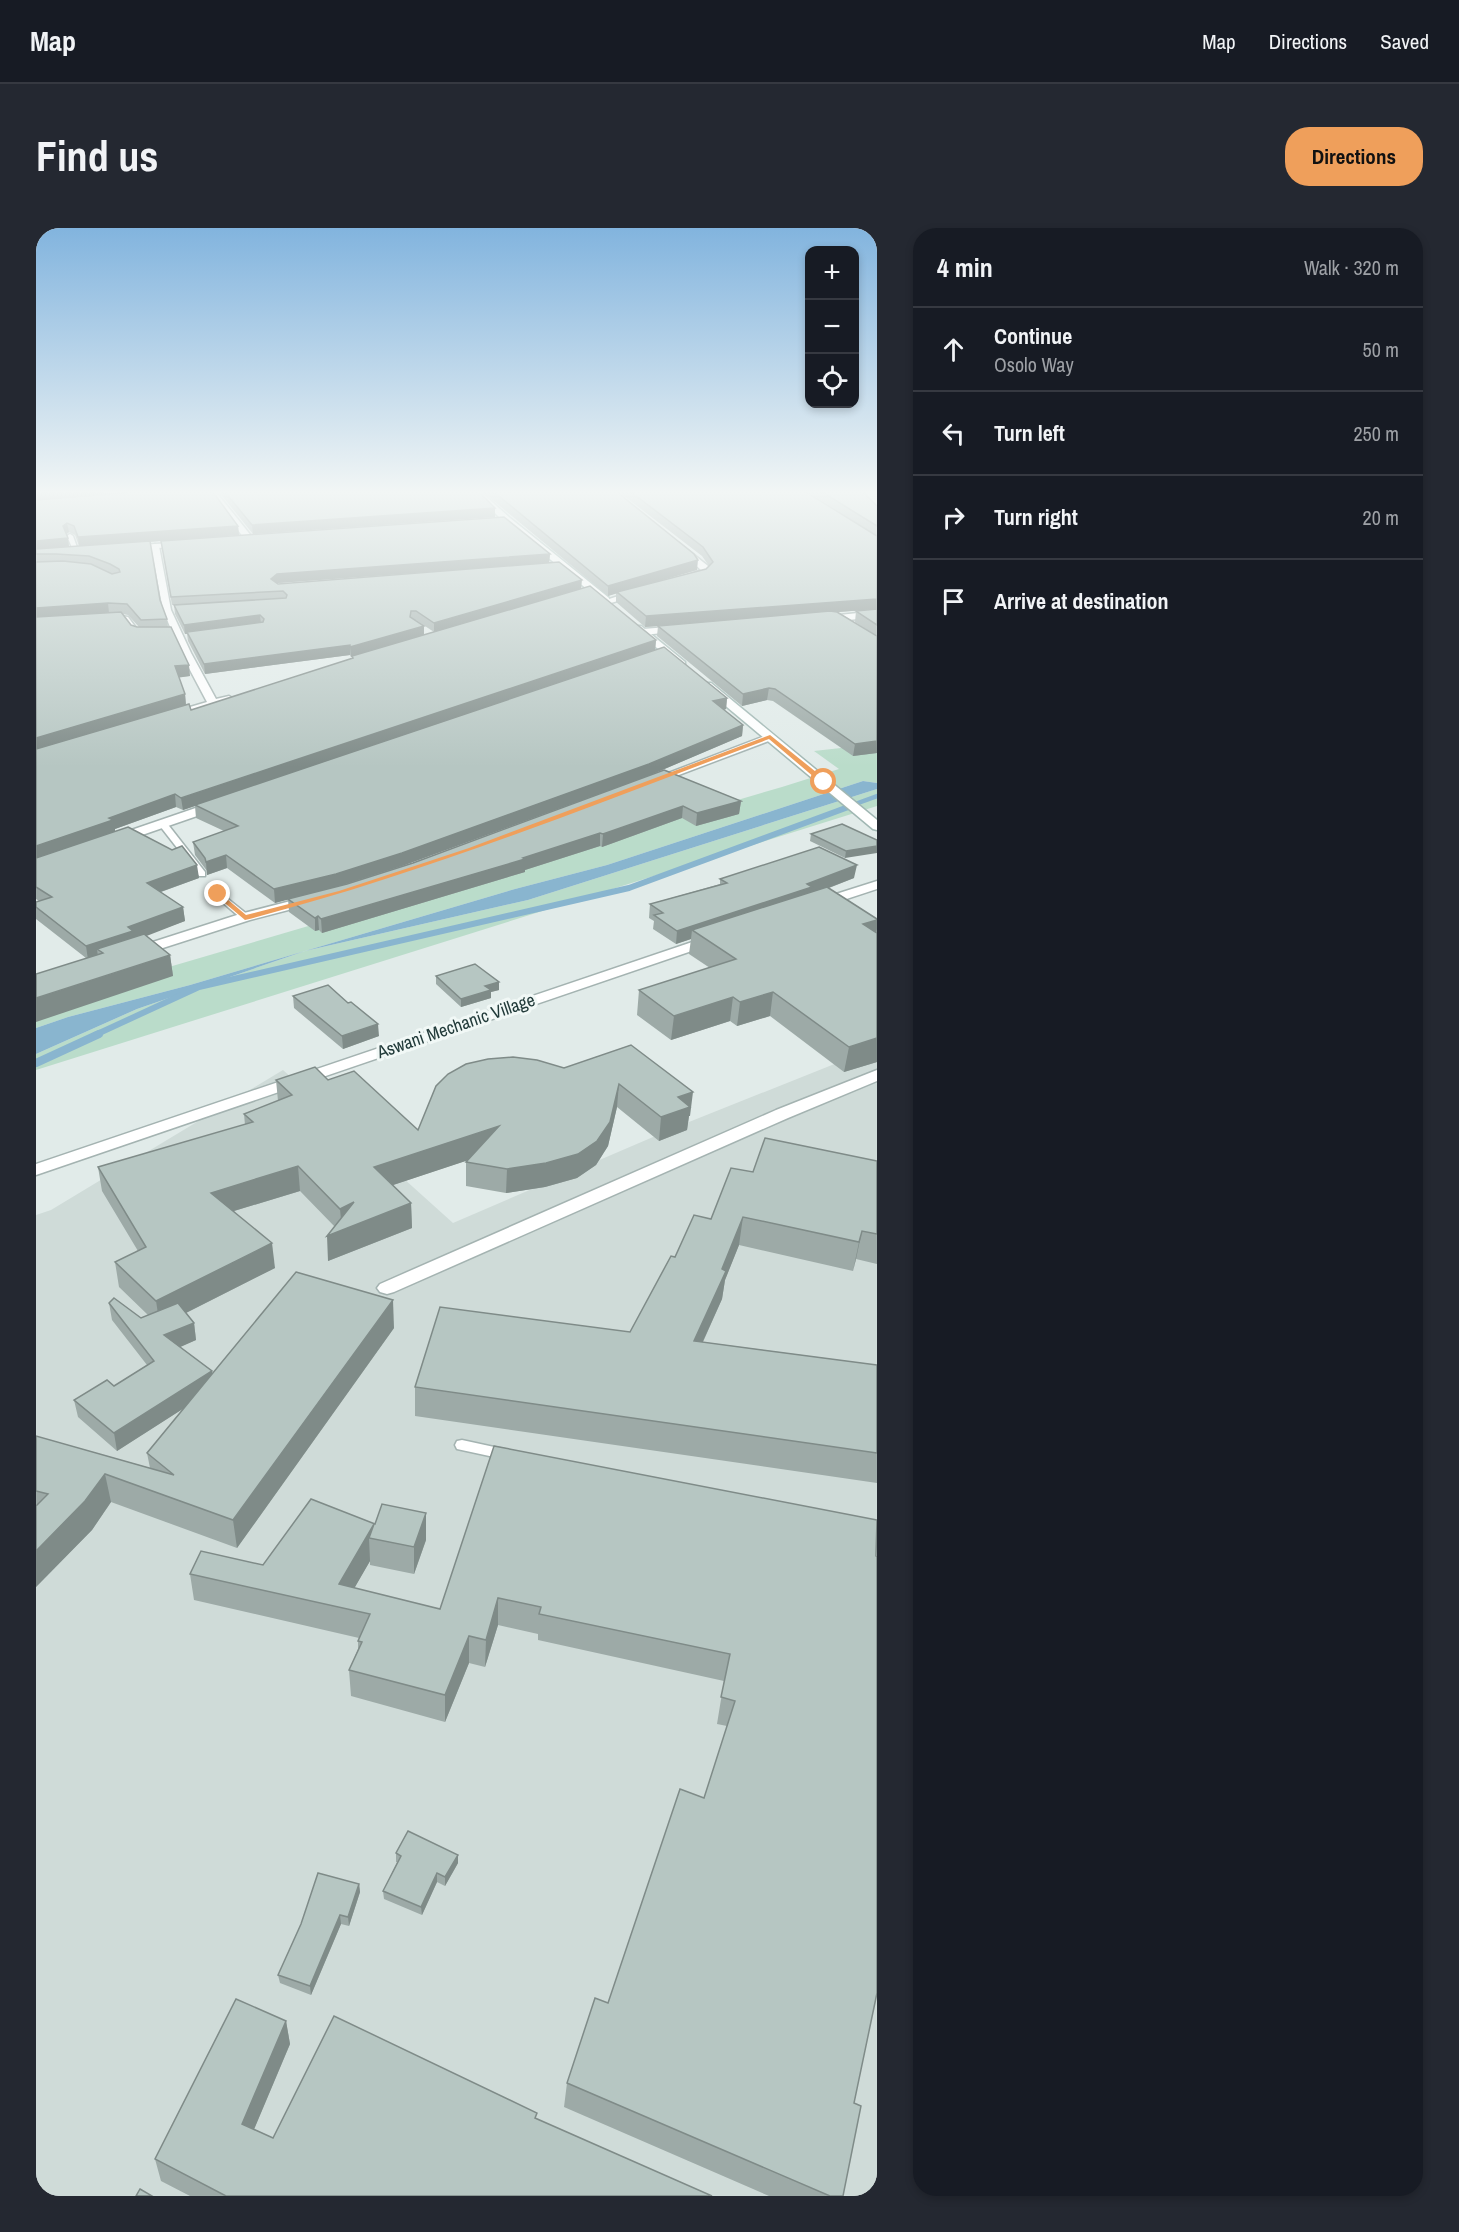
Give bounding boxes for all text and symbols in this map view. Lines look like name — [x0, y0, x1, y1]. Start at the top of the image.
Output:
text: Map — [30, 22, 76, 60]
text: Map — [1202, 27, 1236, 56]
text: Directions — [1269, 27, 1347, 56]
text: Saved — [1380, 27, 1429, 56]
button: Directions — [1285, 127, 1423, 186]
text: Find us — [36, 128, 158, 184]
map controls — [805, 246, 859, 408]
button: + — [805, 246, 859, 300]
text: 4 min — [937, 250, 993, 285]
text: Walk · 320 m — [1304, 254, 1399, 281]
button: − — [805, 300, 859, 354]
text: Continue — [994, 321, 1072, 351]
icon: ahead — [937, 333, 970, 366]
text: 50 m — [1363, 336, 1399, 363]
text: Osolo Way — [994, 351, 1074, 378]
button: locate — [805, 354, 859, 408]
icon: left — [937, 417, 970, 450]
text: Turn left — [994, 418, 1065, 448]
text: 250 m — [1353, 420, 1399, 447]
icon: right — [937, 501, 970, 534]
text: Turn right — [994, 502, 1078, 532]
text: 20 m — [1363, 504, 1399, 531]
icon: arrive — [937, 585, 970, 618]
text: Arrive at destination — [994, 586, 1168, 616]
route start — [810, 768, 836, 794]
route end — [204, 880, 230, 906]
street label: Aswani Mechanic Village — [373, 987, 538, 1065]

